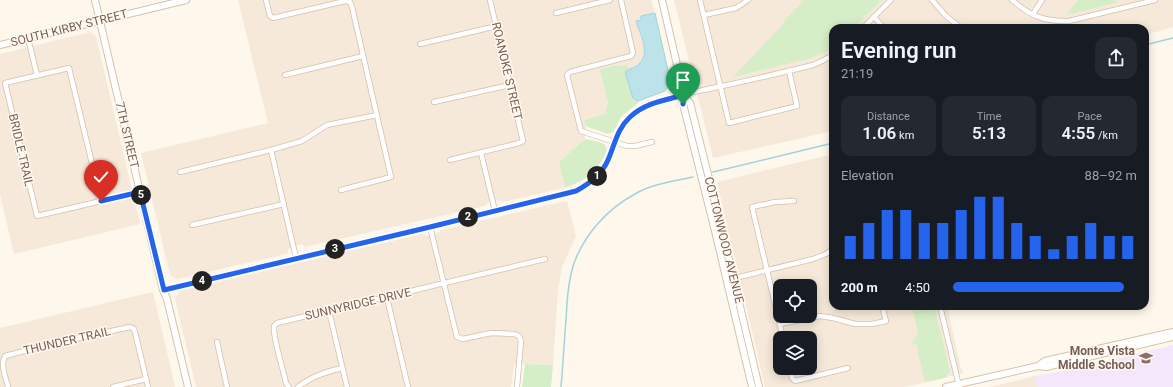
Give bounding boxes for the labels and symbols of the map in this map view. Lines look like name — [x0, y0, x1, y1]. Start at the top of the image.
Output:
street label: SOUTH KIRBY STREET — [9, 7, 129, 49]
street label: ROANOKE STREET — [489, 21, 525, 121]
pin — [666, 63, 700, 104]
street label: 7TH STREET — [113, 100, 141, 170]
street label: BRIDLE TRAIL — [6, 112, 36, 188]
pin — [84, 160, 118, 201]
pin: 1 — [587, 166, 607, 186]
street label: COTTONWOOD AVENUE — [701, 175, 747, 305]
pin: 5 — [131, 185, 151, 205]
pin: 2 — [458, 207, 478, 227]
pin: 3 — [325, 239, 345, 259]
pin: 4 — [192, 271, 212, 291]
street label: SUNNYRIDGE DRIVE — [304, 285, 413, 323]
street label: THUNDER TRAIL — [22, 324, 112, 358]
place label: Monte Vista Middle School — [1058, 344, 1136, 372]
school or university icon: Monte Vista Middle School — [1138, 350, 1154, 366]

